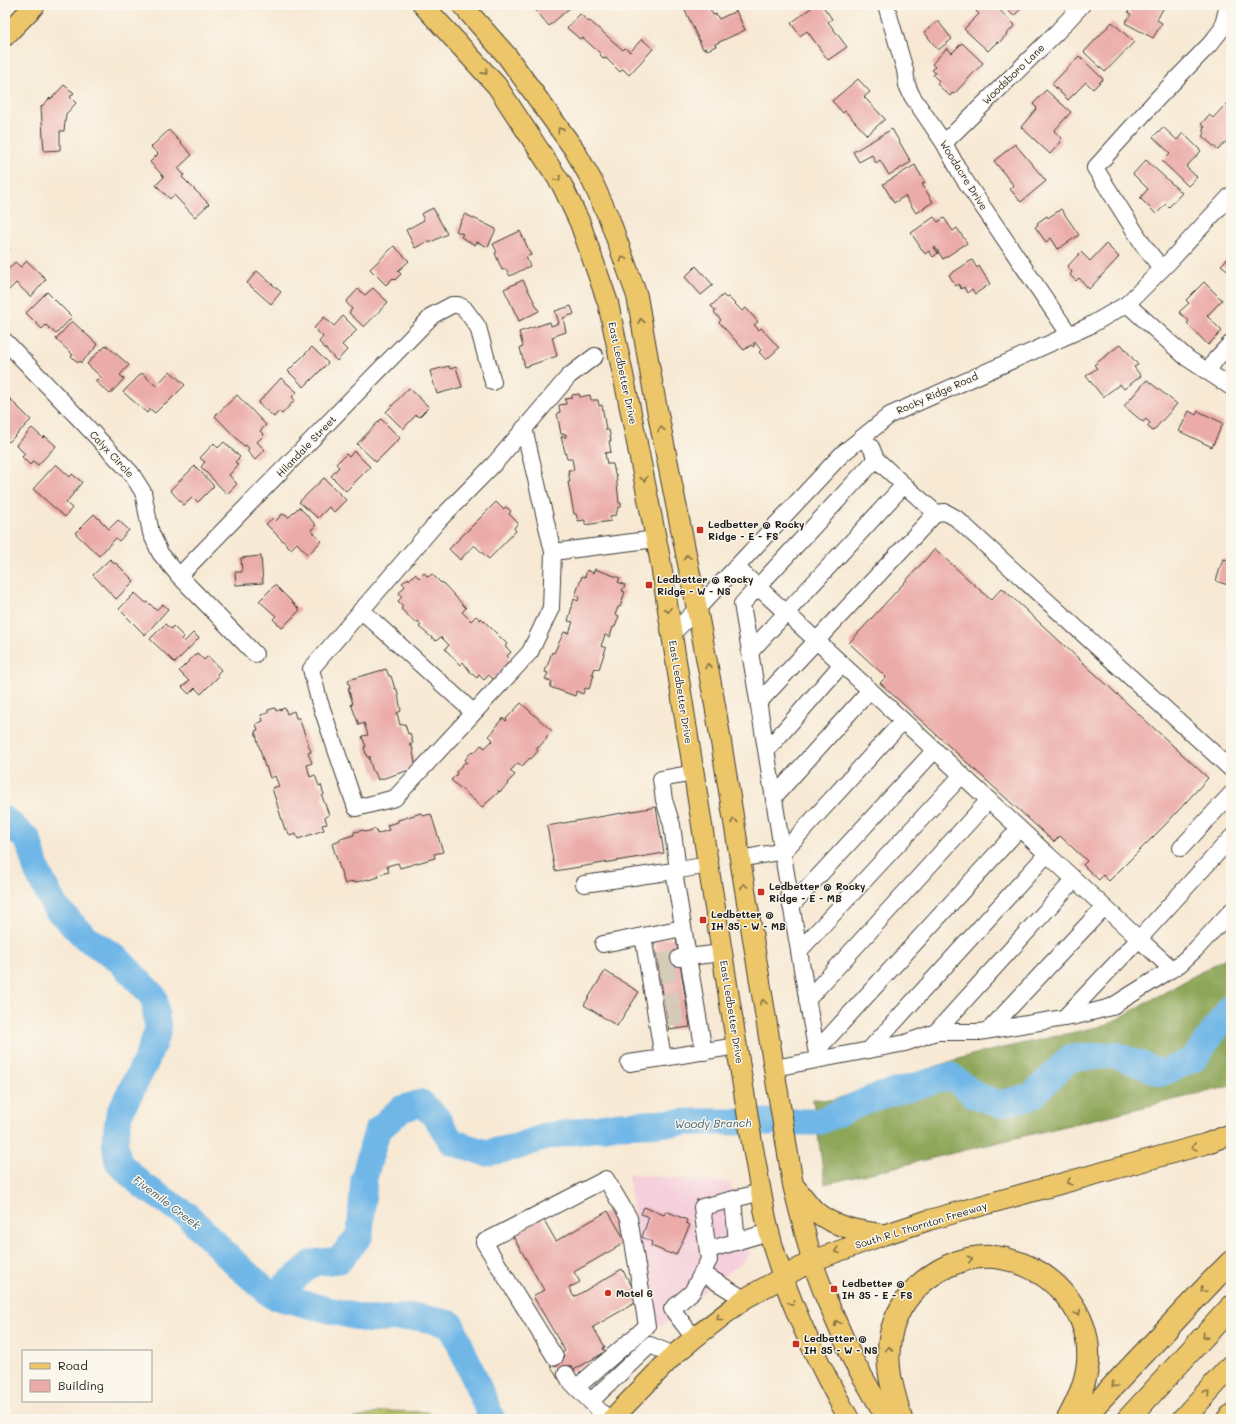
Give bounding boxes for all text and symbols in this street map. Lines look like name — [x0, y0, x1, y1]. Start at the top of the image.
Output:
street label: Woodsboro Lane — [979, 41, 1047, 107]
one-way arrow — [480, 67, 487, 75]
one-way arrow — [557, 127, 565, 134]
street label: Woodacre Drive — [937, 137, 991, 213]
one-way arrow — [553, 175, 561, 182]
one-way arrow — [620, 255, 628, 262]
one-way arrow — [637, 318, 646, 324]
street label: East Ledbetter Drive — [605, 320, 641, 426]
street label: Rocky Ridge Road — [894, 369, 980, 417]
street label: Hilandale Street — [273, 412, 339, 480]
one-way arrow — [657, 426, 666, 432]
street label: Calyx Circle — [87, 428, 137, 480]
one-way arrow — [640, 475, 648, 482]
place label: Ledbetter @ Rocky Ridge - E - FS — [708, 517, 805, 543]
marker: Ledbetter @ Rocky Ridge - E - FS — [695, 525, 705, 535]
one-way arrow — [683, 554, 691, 560]
place label: Ledbetter @ Rocky Ridge - W - NS — [657, 572, 754, 598]
marker: Ledbetter @ Rocky Ridge - W - NS — [644, 580, 654, 590]
one-way arrow — [663, 607, 672, 614]
street label: East Ledbetter Drive — [666, 639, 696, 745]
one-way arrow — [704, 663, 713, 669]
one-way arrow — [730, 818, 738, 824]
place label: Ledbetter @ Rocky Ridge - E - MB — [769, 879, 866, 905]
one-way arrow — [740, 883, 749, 889]
marker: Ledbetter @ Rocky Ridge - E - MB — [756, 887, 766, 897]
place label: Ledbetter @ IH 35 - W - MB — [711, 907, 786, 933]
marker: Ledbetter @ IH 35 - W - MB — [698, 915, 708, 925]
street label: East Ledbetter Drive — [717, 959, 747, 1065]
one-way arrow — [759, 999, 768, 1005]
water label: Woody Branch — [674, 1115, 752, 1131]
one-way arrow — [1191, 1142, 1198, 1151]
water label: Fivemile Creek — [130, 1172, 204, 1232]
one-way arrow — [1066, 1177, 1073, 1186]
street label: South R L Thornton Freeway — [853, 1198, 989, 1252]
one-way arrow — [834, 1247, 841, 1255]
one-way arrow — [967, 1256, 973, 1264]
place label: Ledbetter @ IH 35 - E - FS — [842, 1276, 913, 1302]
marker: Ledbetter @ IH 35 - E - FS — [829, 1284, 839, 1294]
one-way arrow — [1201, 1285, 1208, 1293]
place label: Motel 6 — [616, 1286, 653, 1300]
marker: Motel 6 — [603, 1288, 613, 1298]
one-way arrow — [788, 1299, 796, 1306]
one-way arrow — [1073, 1309, 1080, 1316]
one-way arrow — [717, 1313, 724, 1320]
one-way arrow — [833, 1319, 841, 1326]
place label: Ledbetter @ IH 35 - W - NS — [804, 1331, 878, 1357]
one-way arrow — [1202, 1331, 1209, 1338]
marker: Ledbetter @ IH 35 - W - NS — [791, 1339, 801, 1349]
one-way arrow — [885, 1346, 894, 1352]
legend — [22, 1350, 152, 1402]
text: Road — [58, 1357, 88, 1373]
text: Building — [58, 1377, 104, 1393]
one-way arrow — [1112, 1380, 1119, 1388]
one-way arrow — [1202, 1390, 1209, 1397]

